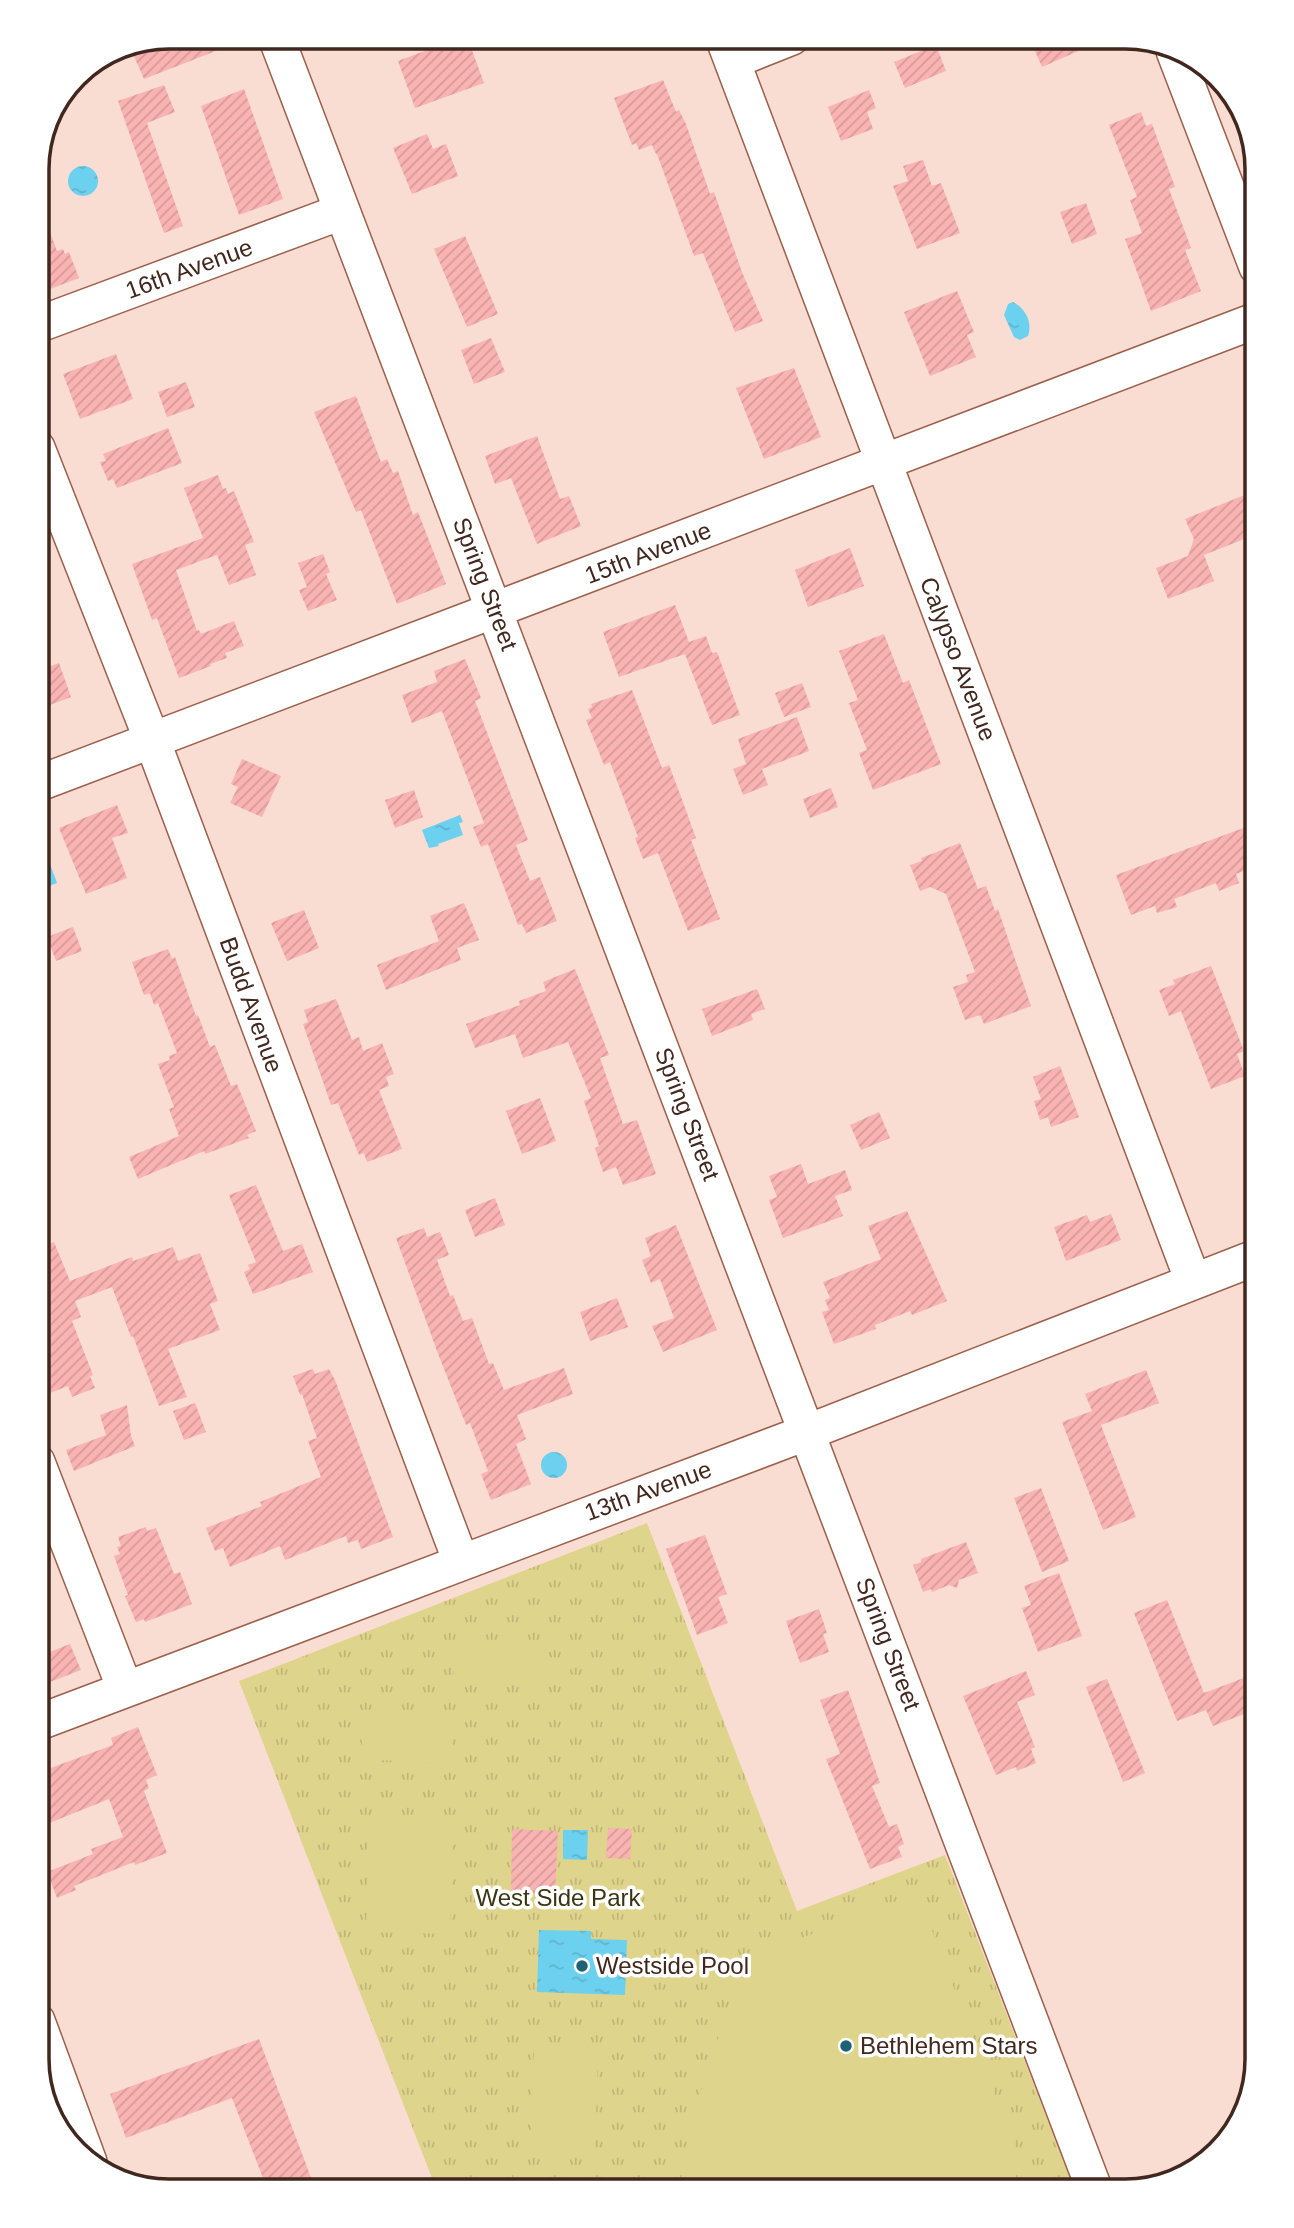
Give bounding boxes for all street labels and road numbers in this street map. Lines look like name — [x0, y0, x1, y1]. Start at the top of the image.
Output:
street label: 16th Avenue — [122, 233, 256, 304]
street label: Spring Street — [448, 514, 523, 654]
street label: 15th Avenue — [581, 516, 715, 589]
street label: Calypso Avenue — [915, 573, 1002, 744]
street label: Budd Avenue — [214, 933, 289, 1076]
street label: Spring Street — [650, 1044, 725, 1184]
street label: 13th Avenue — [581, 1455, 715, 1526]
street label: Spring Street — [851, 1574, 926, 1714]

